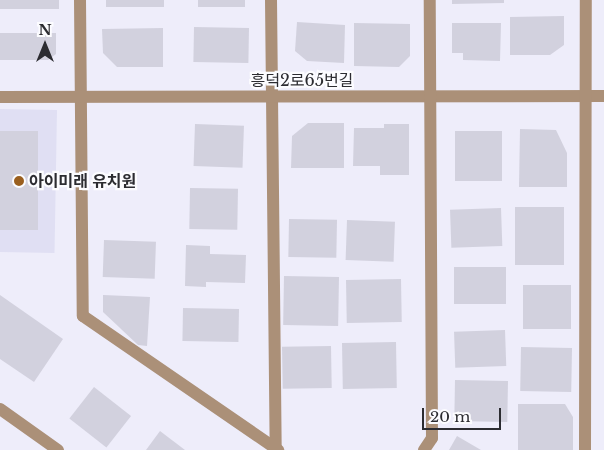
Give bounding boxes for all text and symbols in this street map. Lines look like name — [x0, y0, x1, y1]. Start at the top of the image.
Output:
north arrow — [20, 20, 70, 70]
text: N — [38, 21, 52, 39]
street label: 흥덕2로65번길 — [251, 70, 353, 90]
place label: 아이미래 유치원 — [29, 171, 136, 191]
marker: 아이미래 유치원 — [13, 175, 25, 187]
scale bar — [424, 398, 503, 430]
text: 20 m — [430, 407, 470, 426]

